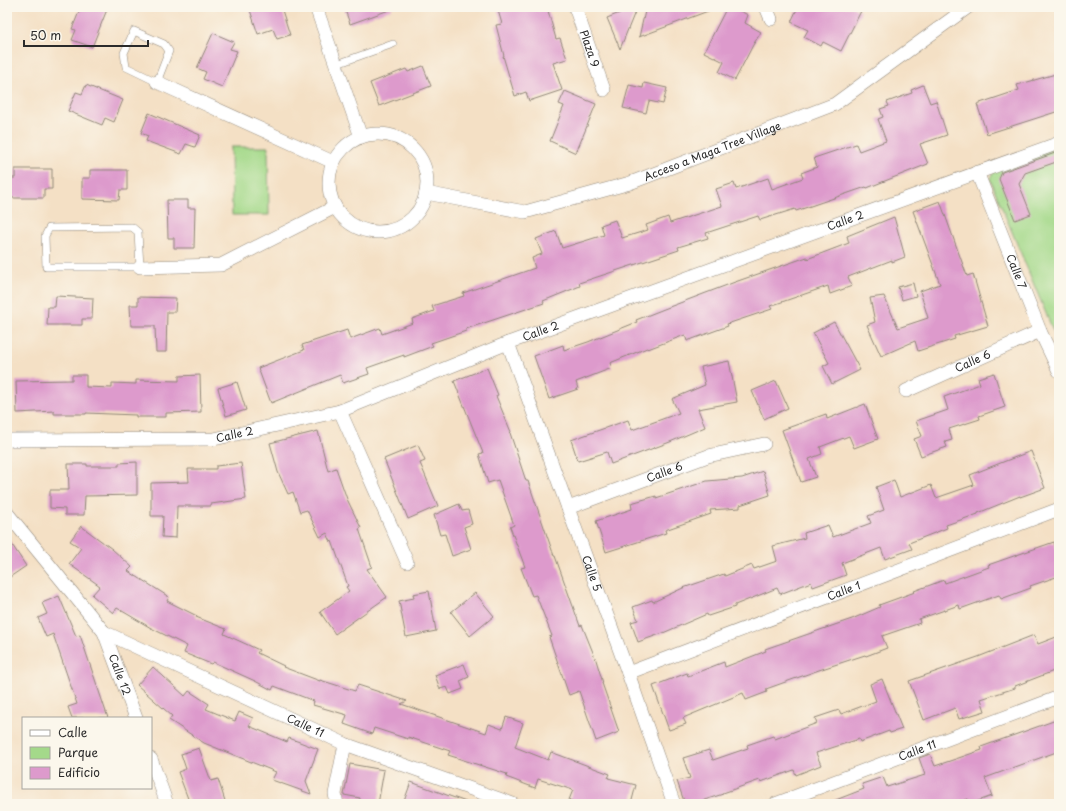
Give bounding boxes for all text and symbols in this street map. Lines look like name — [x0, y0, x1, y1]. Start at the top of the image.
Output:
scale bar — [24, 22, 148, 48]
text: 50 m — [30, 26, 61, 44]
street label: Plaza 9 — [576, 27, 604, 70]
street label: Acceso a Maga Tree Village — [641, 117, 783, 185]
street label: Calle 2 — [824, 206, 866, 235]
street label: Calle 7 — [1002, 251, 1031, 291]
street label: Calle 2 — [520, 316, 561, 345]
street label: Calle 6 — [952, 345, 993, 376]
street label: Calle 2 — [214, 422, 255, 446]
street label: Calle 6 — [644, 457, 685, 486]
street label: Calle 5 — [578, 553, 607, 593]
street label: Calle 1 — [824, 576, 863, 605]
street label: Calle 12 — [105, 651, 136, 698]
street label: Calle 11 — [284, 709, 327, 741]
legend — [22, 717, 152, 789]
text: Calle — [58, 723, 88, 741]
street label: Calle 11 — [896, 735, 939, 765]
text: Parque — [58, 743, 98, 761]
text: Edificio — [58, 763, 100, 781]

